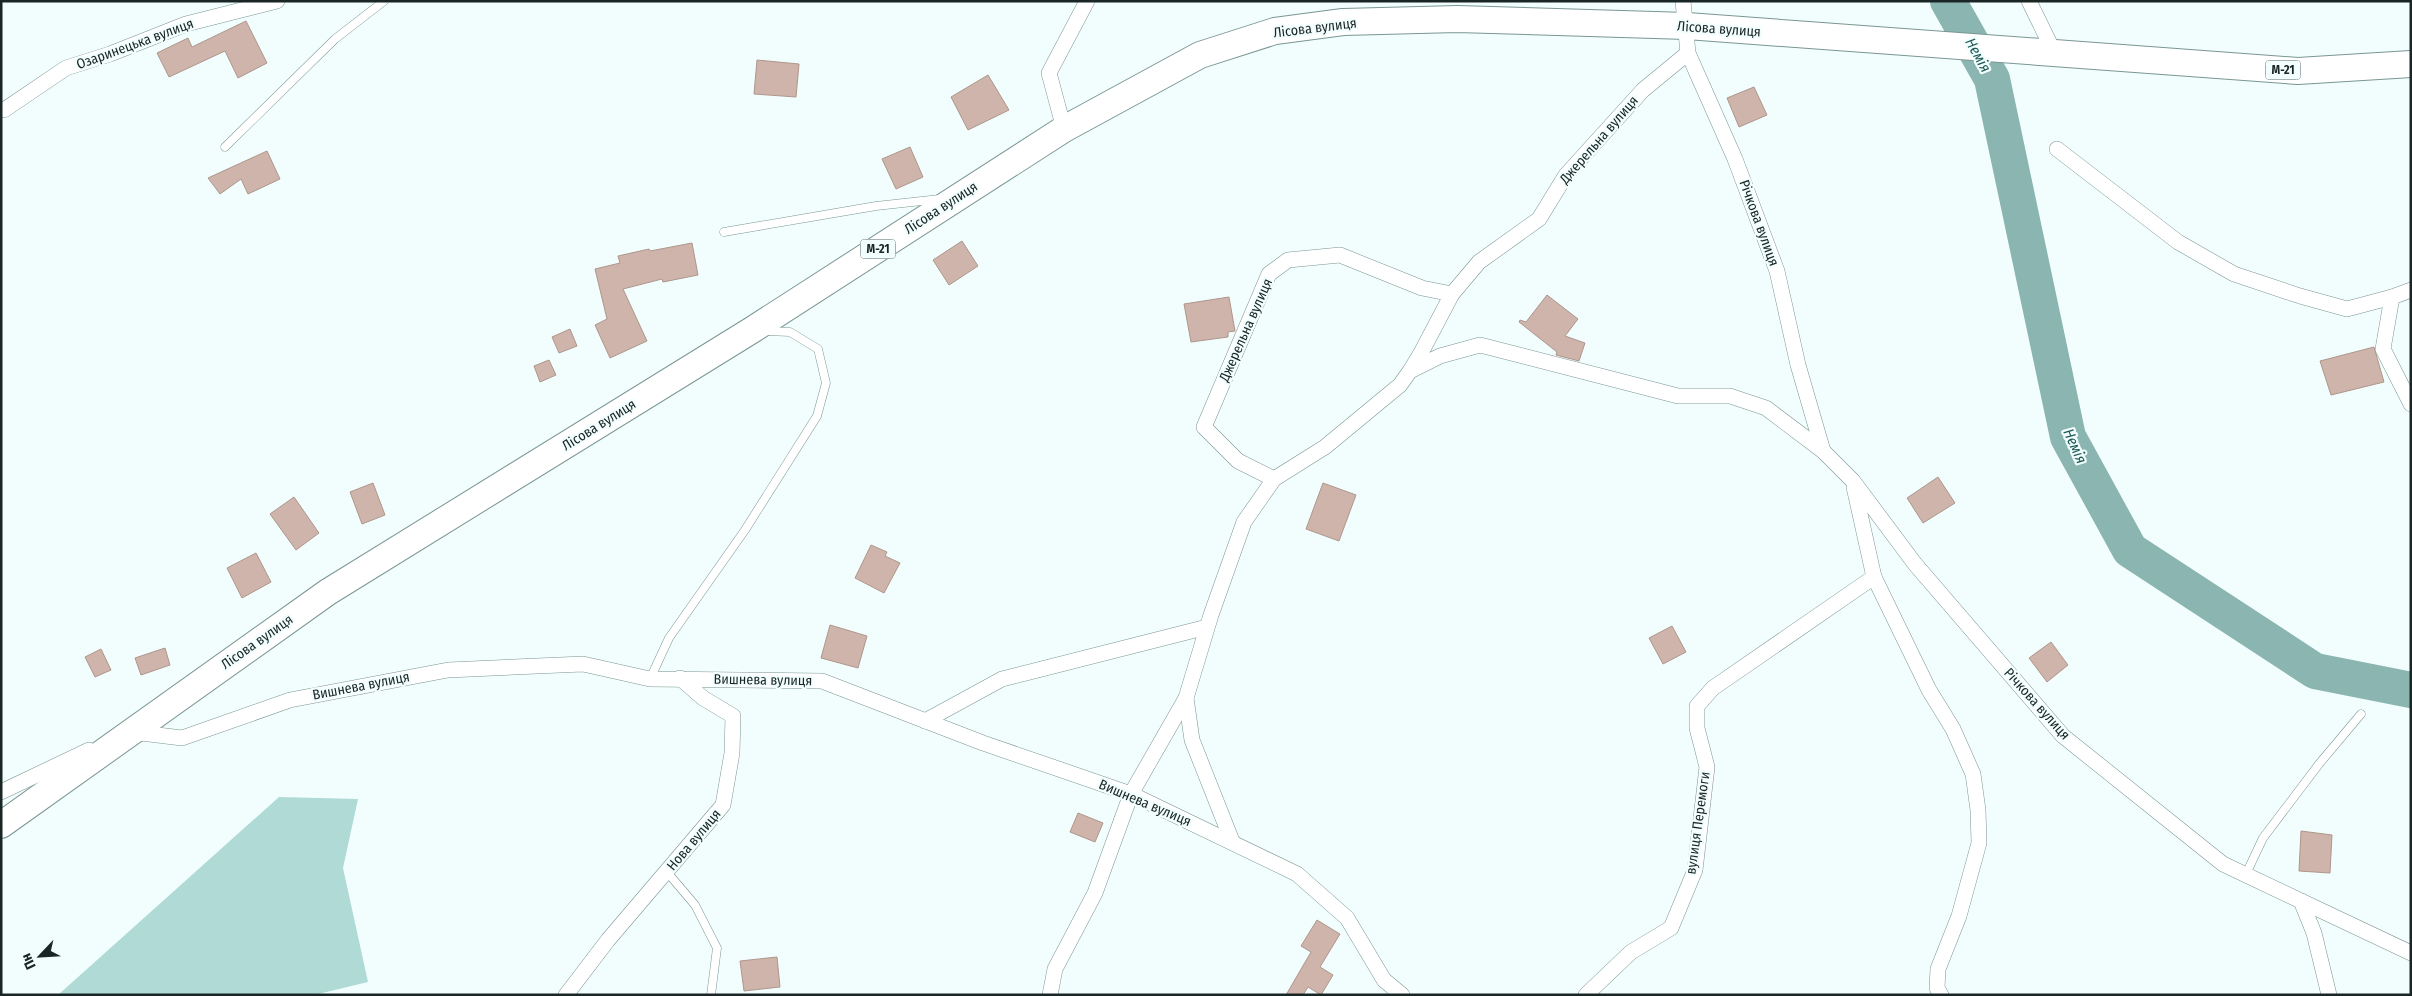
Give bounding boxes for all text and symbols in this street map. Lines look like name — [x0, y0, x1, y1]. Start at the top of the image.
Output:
street label: Лісова вулиця — [1272, 14, 1358, 42]
street label: Озаринецька вулиця — [74, 15, 196, 73]
street label: Лісова вулиця — [1677, 18, 1761, 40]
water label: Немія — [1961, 35, 1995, 75]
road number: М-21 — [2266, 60, 2300, 80]
street label: Джерельна вулиця — [1555, 93, 1642, 188]
street label: Лісова вулиця — [901, 178, 981, 238]
street label: Річкова вулиця — [1736, 178, 1782, 268]
road number: М-21 — [860, 240, 896, 258]
street label: Джерельна вулиця — [1215, 276, 1276, 385]
street label: Лісова вулиця — [559, 396, 639, 454]
water label: Немія — [2059, 426, 2091, 466]
street label: Лісова вулиця — [218, 611, 296, 673]
street label: Річкова вулиця — [2000, 665, 2074, 743]
street label: Вишнева вулиця — [311, 668, 411, 704]
street label: Вишнева вулиця — [714, 671, 812, 689]
street label: вулиця Перемоги — [1682, 770, 1714, 876]
street label: Вишнева вулиця — [1096, 776, 1194, 830]
street label: Нова вулиця — [663, 806, 725, 874]
north arrow — [15, 931, 65, 981]
text: Пн — [18, 951, 40, 972]

